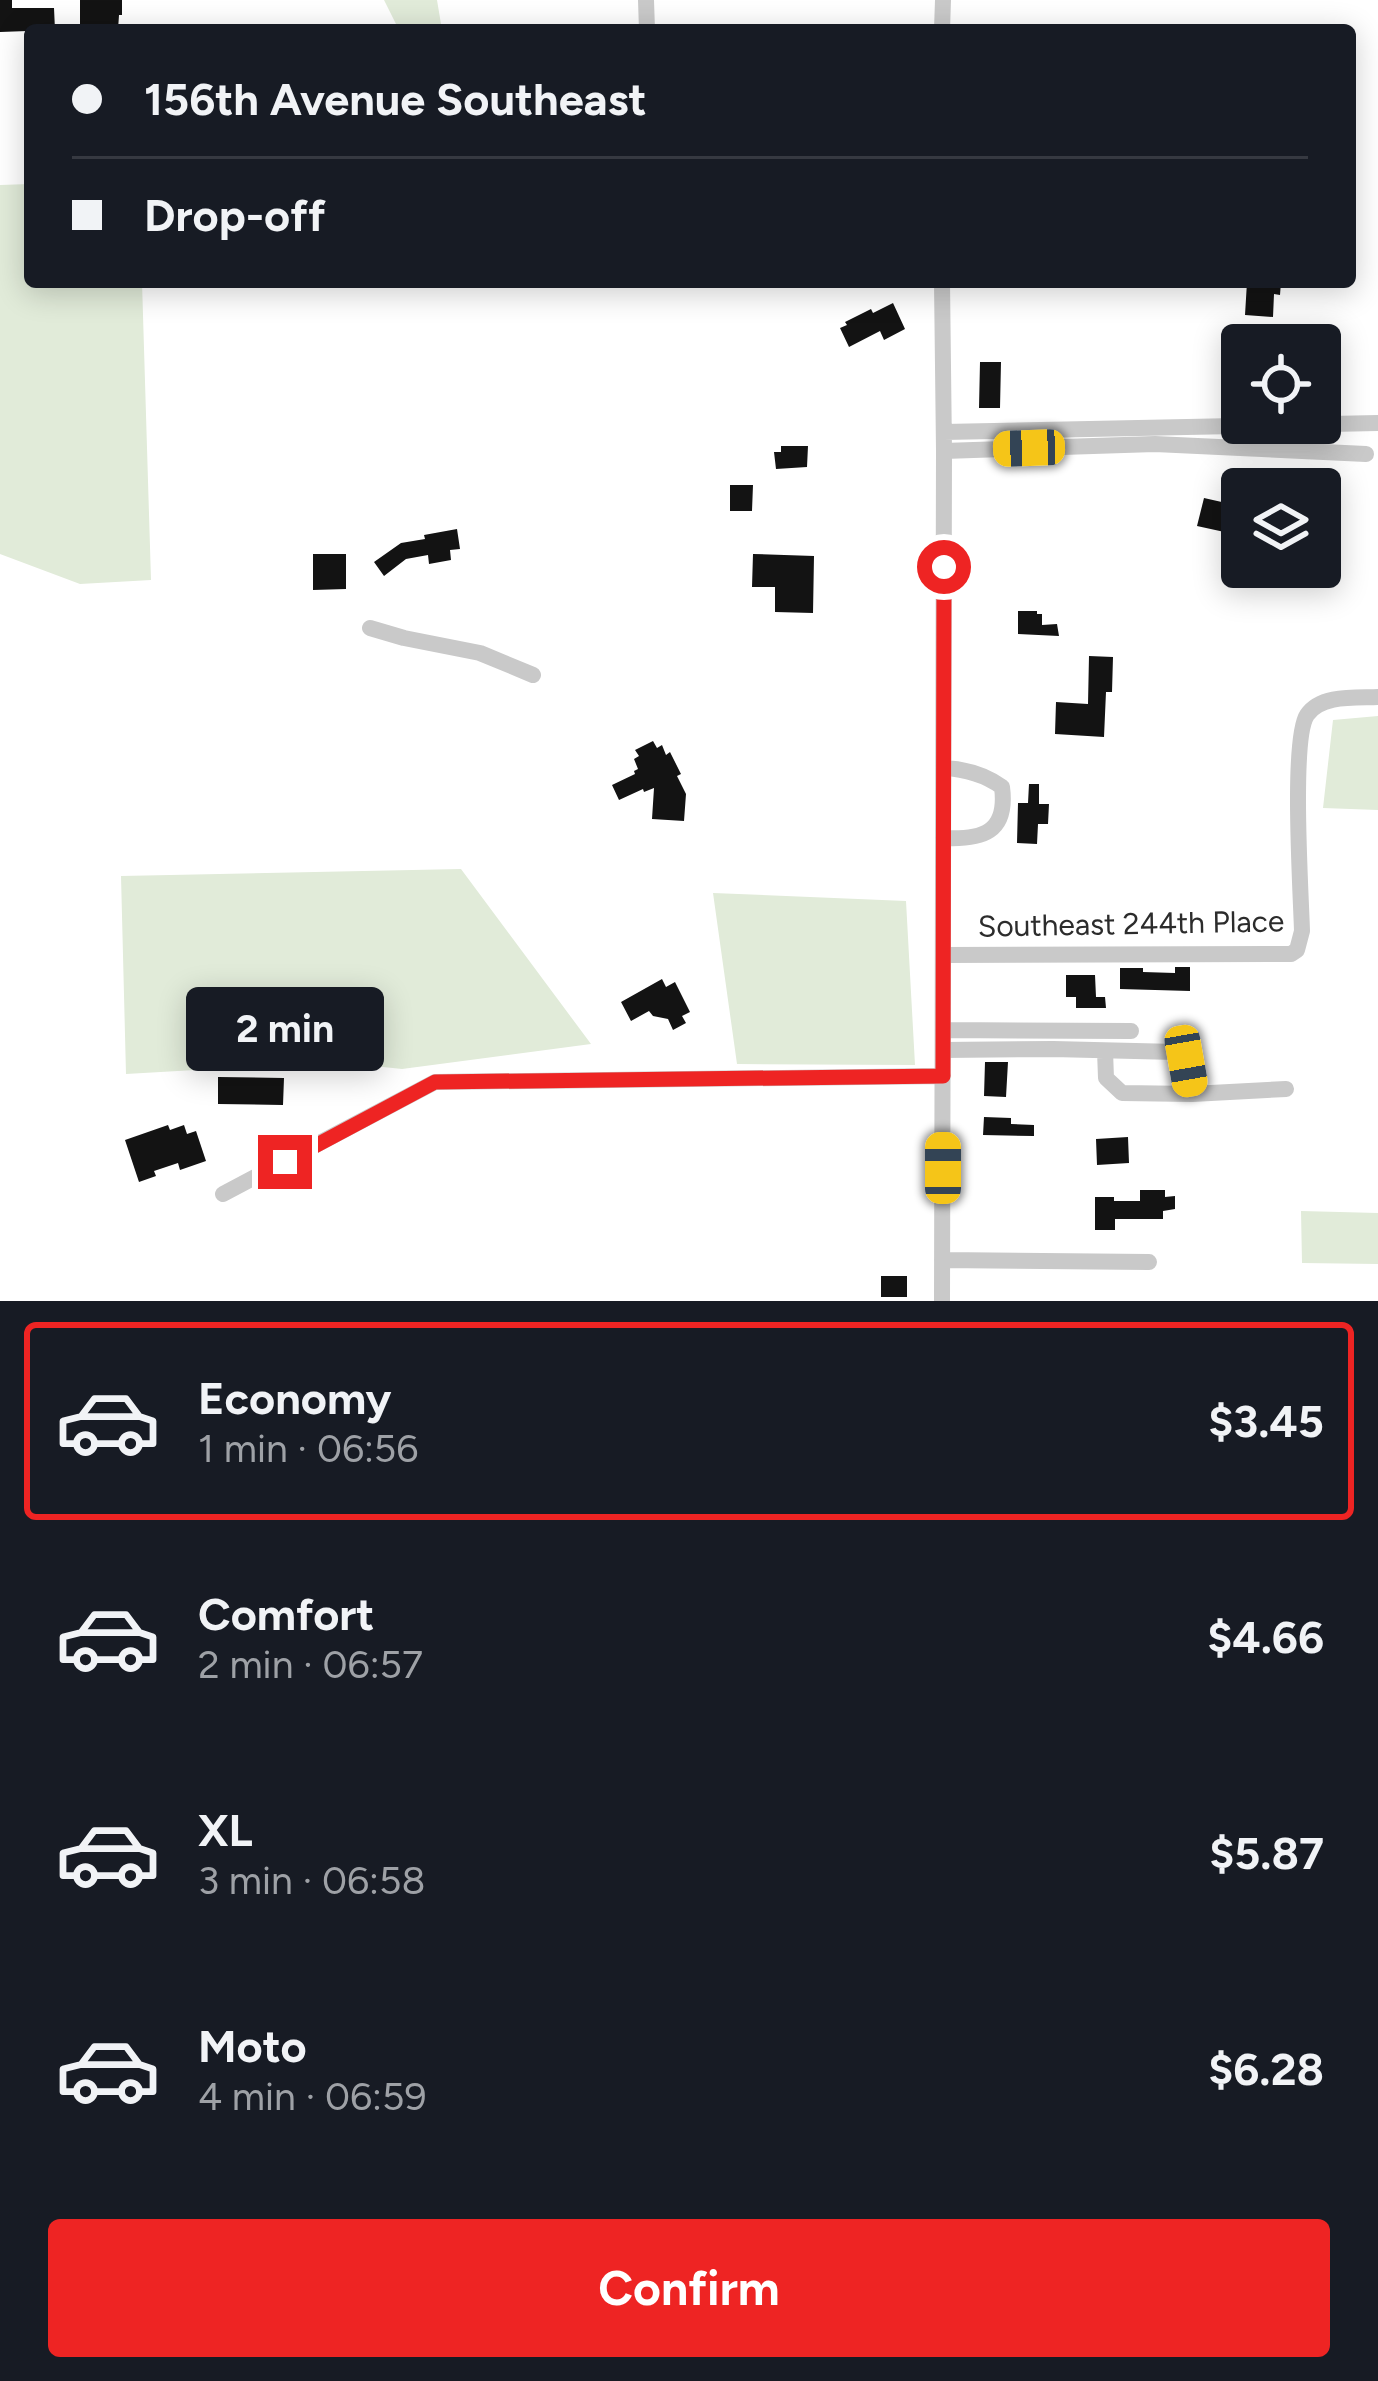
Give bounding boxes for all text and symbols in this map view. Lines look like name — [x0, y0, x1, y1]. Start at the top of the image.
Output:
text: 156th Avenue Southeast — [144, 72, 647, 126]
text: Drop-off — [144, 188, 326, 242]
map controls — [1221, 324, 1341, 588]
button: locate — [1221, 324, 1341, 444]
car — [992, 429, 1066, 467]
button: layers — [1221, 468, 1341, 588]
route start — [917, 540, 971, 594]
street label: Southeast 244th Place — [977, 902, 1285, 945]
callout: 2 min — [186, 988, 384, 1072]
text: 2 min — [236, 1005, 334, 1052]
car — [1162, 1022, 1210, 1100]
car — [925, 1132, 961, 1204]
route end — [258, 1135, 312, 1189]
icon: car — [54, 1367, 162, 1475]
text: Economy — [198, 1371, 391, 1425]
text: $3.45 — [1208, 1394, 1324, 1448]
text: 1 min · 06:56 — [198, 1425, 418, 1472]
icon: car — [54, 1583, 162, 1691]
text: Comfort — [198, 1587, 374, 1641]
text: $4.66 — [1207, 1610, 1324, 1664]
text: 2 min · 06:57 — [198, 1641, 423, 1688]
icon: car — [54, 1799, 162, 1907]
text: XL — [198, 1803, 253, 1857]
text: $5.87 — [1209, 1826, 1324, 1880]
text: 3 min · 06:58 — [198, 1857, 425, 1904]
icon: car — [54, 2015, 162, 2123]
text: Moto — [198, 2019, 307, 2073]
text: $6.28 — [1208, 2042, 1324, 2096]
text: 4 min · 06:59 — [198, 2073, 426, 2120]
button: Confirm — [48, 2219, 1330, 2357]

